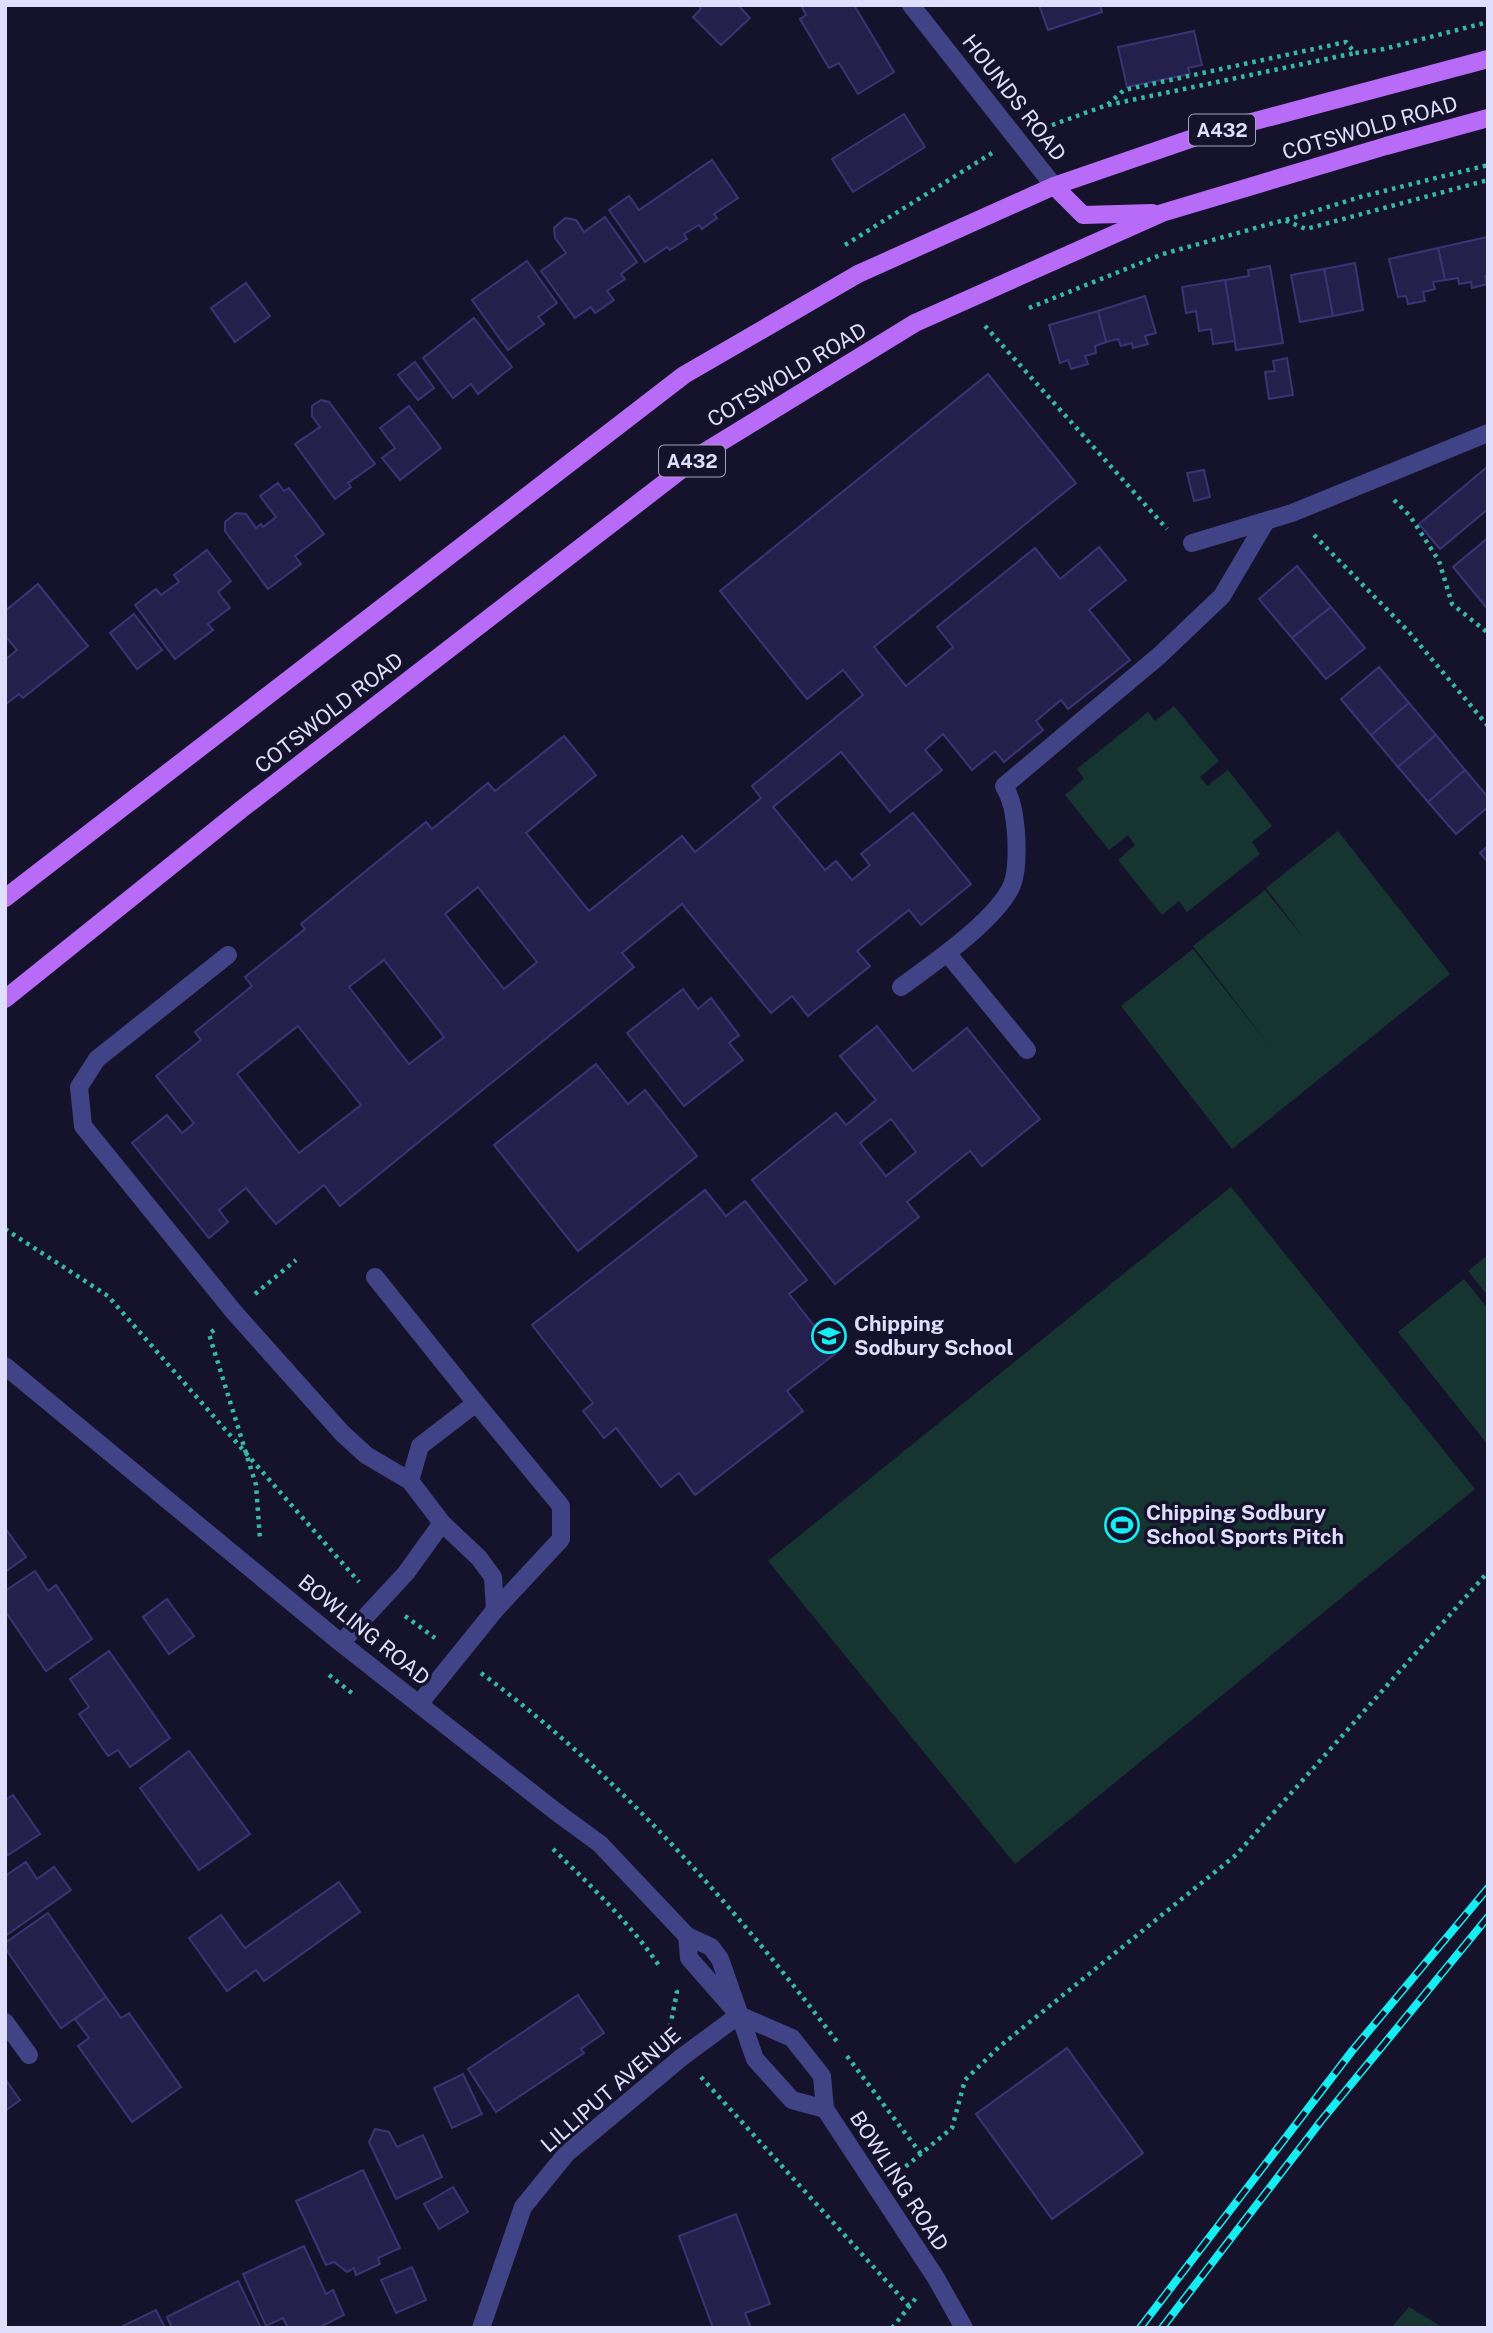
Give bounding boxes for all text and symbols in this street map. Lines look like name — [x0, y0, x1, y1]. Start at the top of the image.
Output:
street label: HOUNDS ROAD — [957, 30, 1071, 166]
street label: COTSWOLD ROAD — [1279, 91, 1460, 165]
road number: A432 — [1189, 114, 1255, 146]
street label: COTSWOLD ROAD — [703, 317, 871, 432]
road number: A432 — [659, 446, 725, 476]
street label: COTSWOLD ROAD — [250, 647, 408, 778]
place label: Chipping Sodbury School — [854, 1311, 1013, 1360]
school or university icon: Chipping Sodbury School — [810, 1317, 848, 1355]
place label: Chipping Sodbury School Sports Pitch — [1146, 1500, 1344, 1549]
sports icon: Chipping Sodbury School Sports Pitch — [1103, 1506, 1141, 1544]
street label: BOWLING ROAD — [294, 1569, 435, 1690]
street label: LILLIPUT AVENUE — [536, 2022, 686, 2157]
street label: BOWLING ROAD — [845, 2106, 954, 2255]

